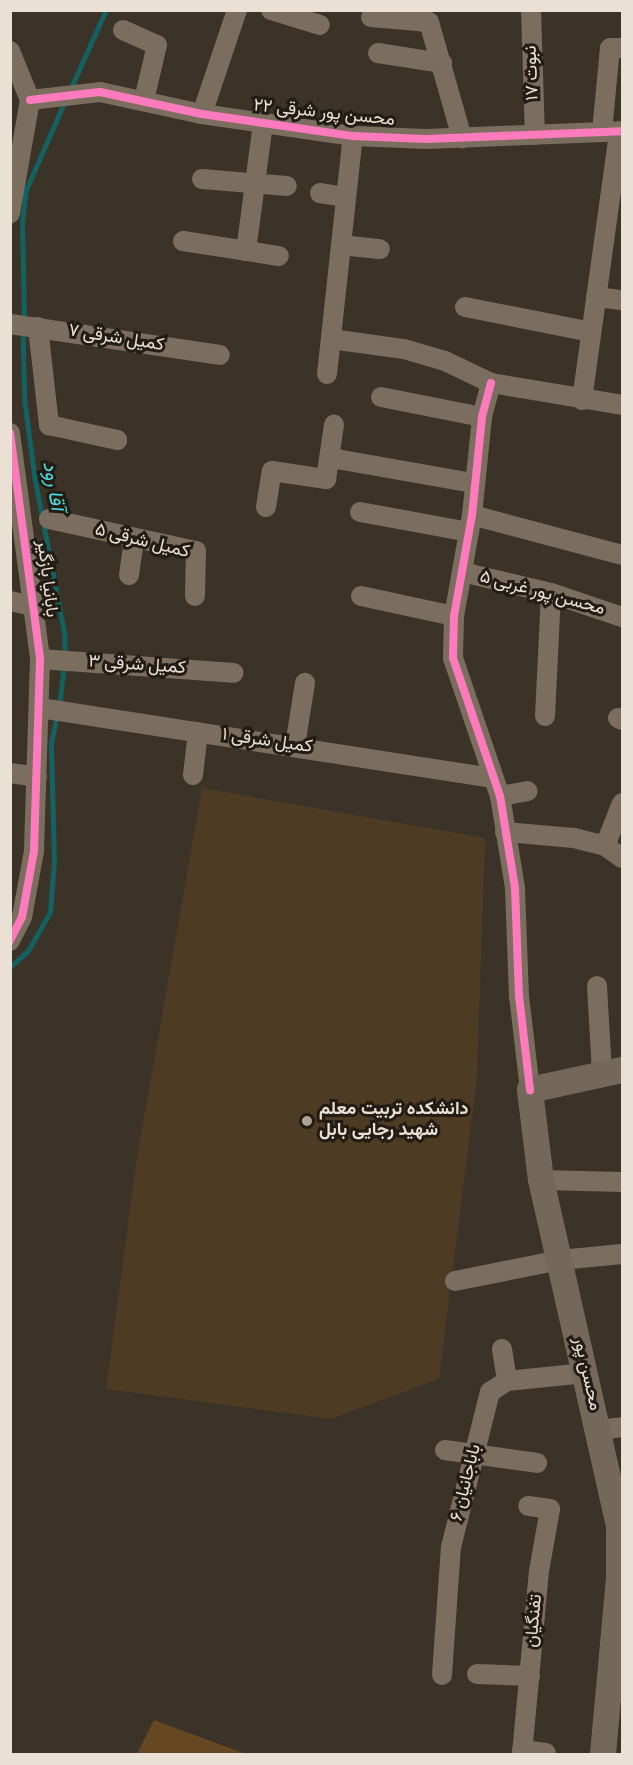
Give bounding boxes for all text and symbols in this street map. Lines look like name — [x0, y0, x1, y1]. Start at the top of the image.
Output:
street label: نبوت ۱۷ — [521, 45, 545, 101]
street label: محسن پور شرقی ۲۲ — [252, 96, 396, 132]
street label: کمیل شرقی ۷ — [67, 321, 165, 357]
water label: آقا رود — [36, 460, 68, 512]
street label: کمیل شرقی ۵ — [93, 520, 191, 564]
street label: بابانیا بازگیر — [31, 539, 61, 619]
street label: محسن پور غربی ۵ — [477, 567, 607, 621]
street label: کمیل شرقی ۳ — [88, 652, 186, 680]
street label: کمیل شرقی ۱ — [220, 725, 314, 759]
place label: دانشکده تربیت معلم شهید رجایی بابل — [319, 1100, 469, 1142]
marker: دانشکده تربیت معلم شهید رجایی بابل — [300, 1114, 314, 1128]
street label: محسن پور — [567, 1335, 605, 1413]
street label: باباجانیان ۶ — [447, 1442, 487, 1524]
street label: تفنگیان — [522, 1594, 548, 1648]

